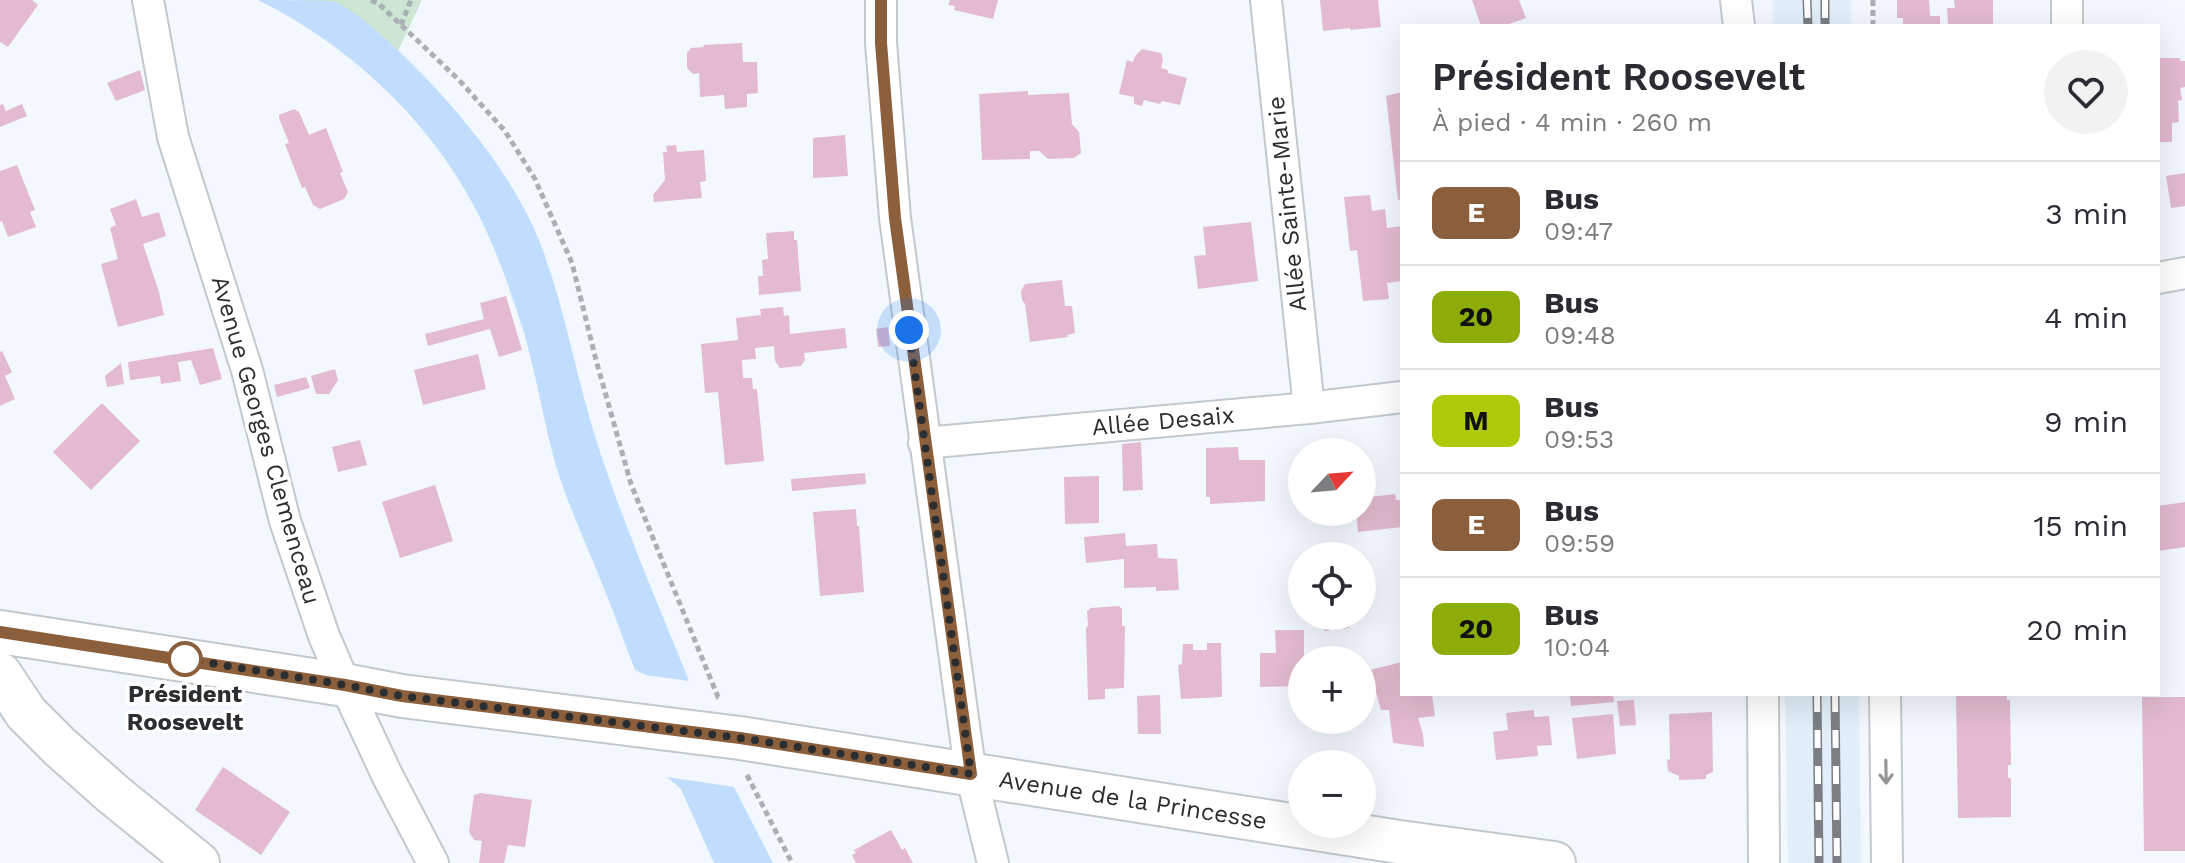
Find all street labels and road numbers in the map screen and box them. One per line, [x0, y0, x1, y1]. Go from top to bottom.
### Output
street label: Allée Sainte-Marie [1262, 95, 1312, 313]
street label: Avenue Georges Clemenceau [206, 273, 326, 607]
street label: Allée Desaix [1091, 401, 1235, 441]
street label: Avenue de la Princesse [997, 765, 1269, 835]

